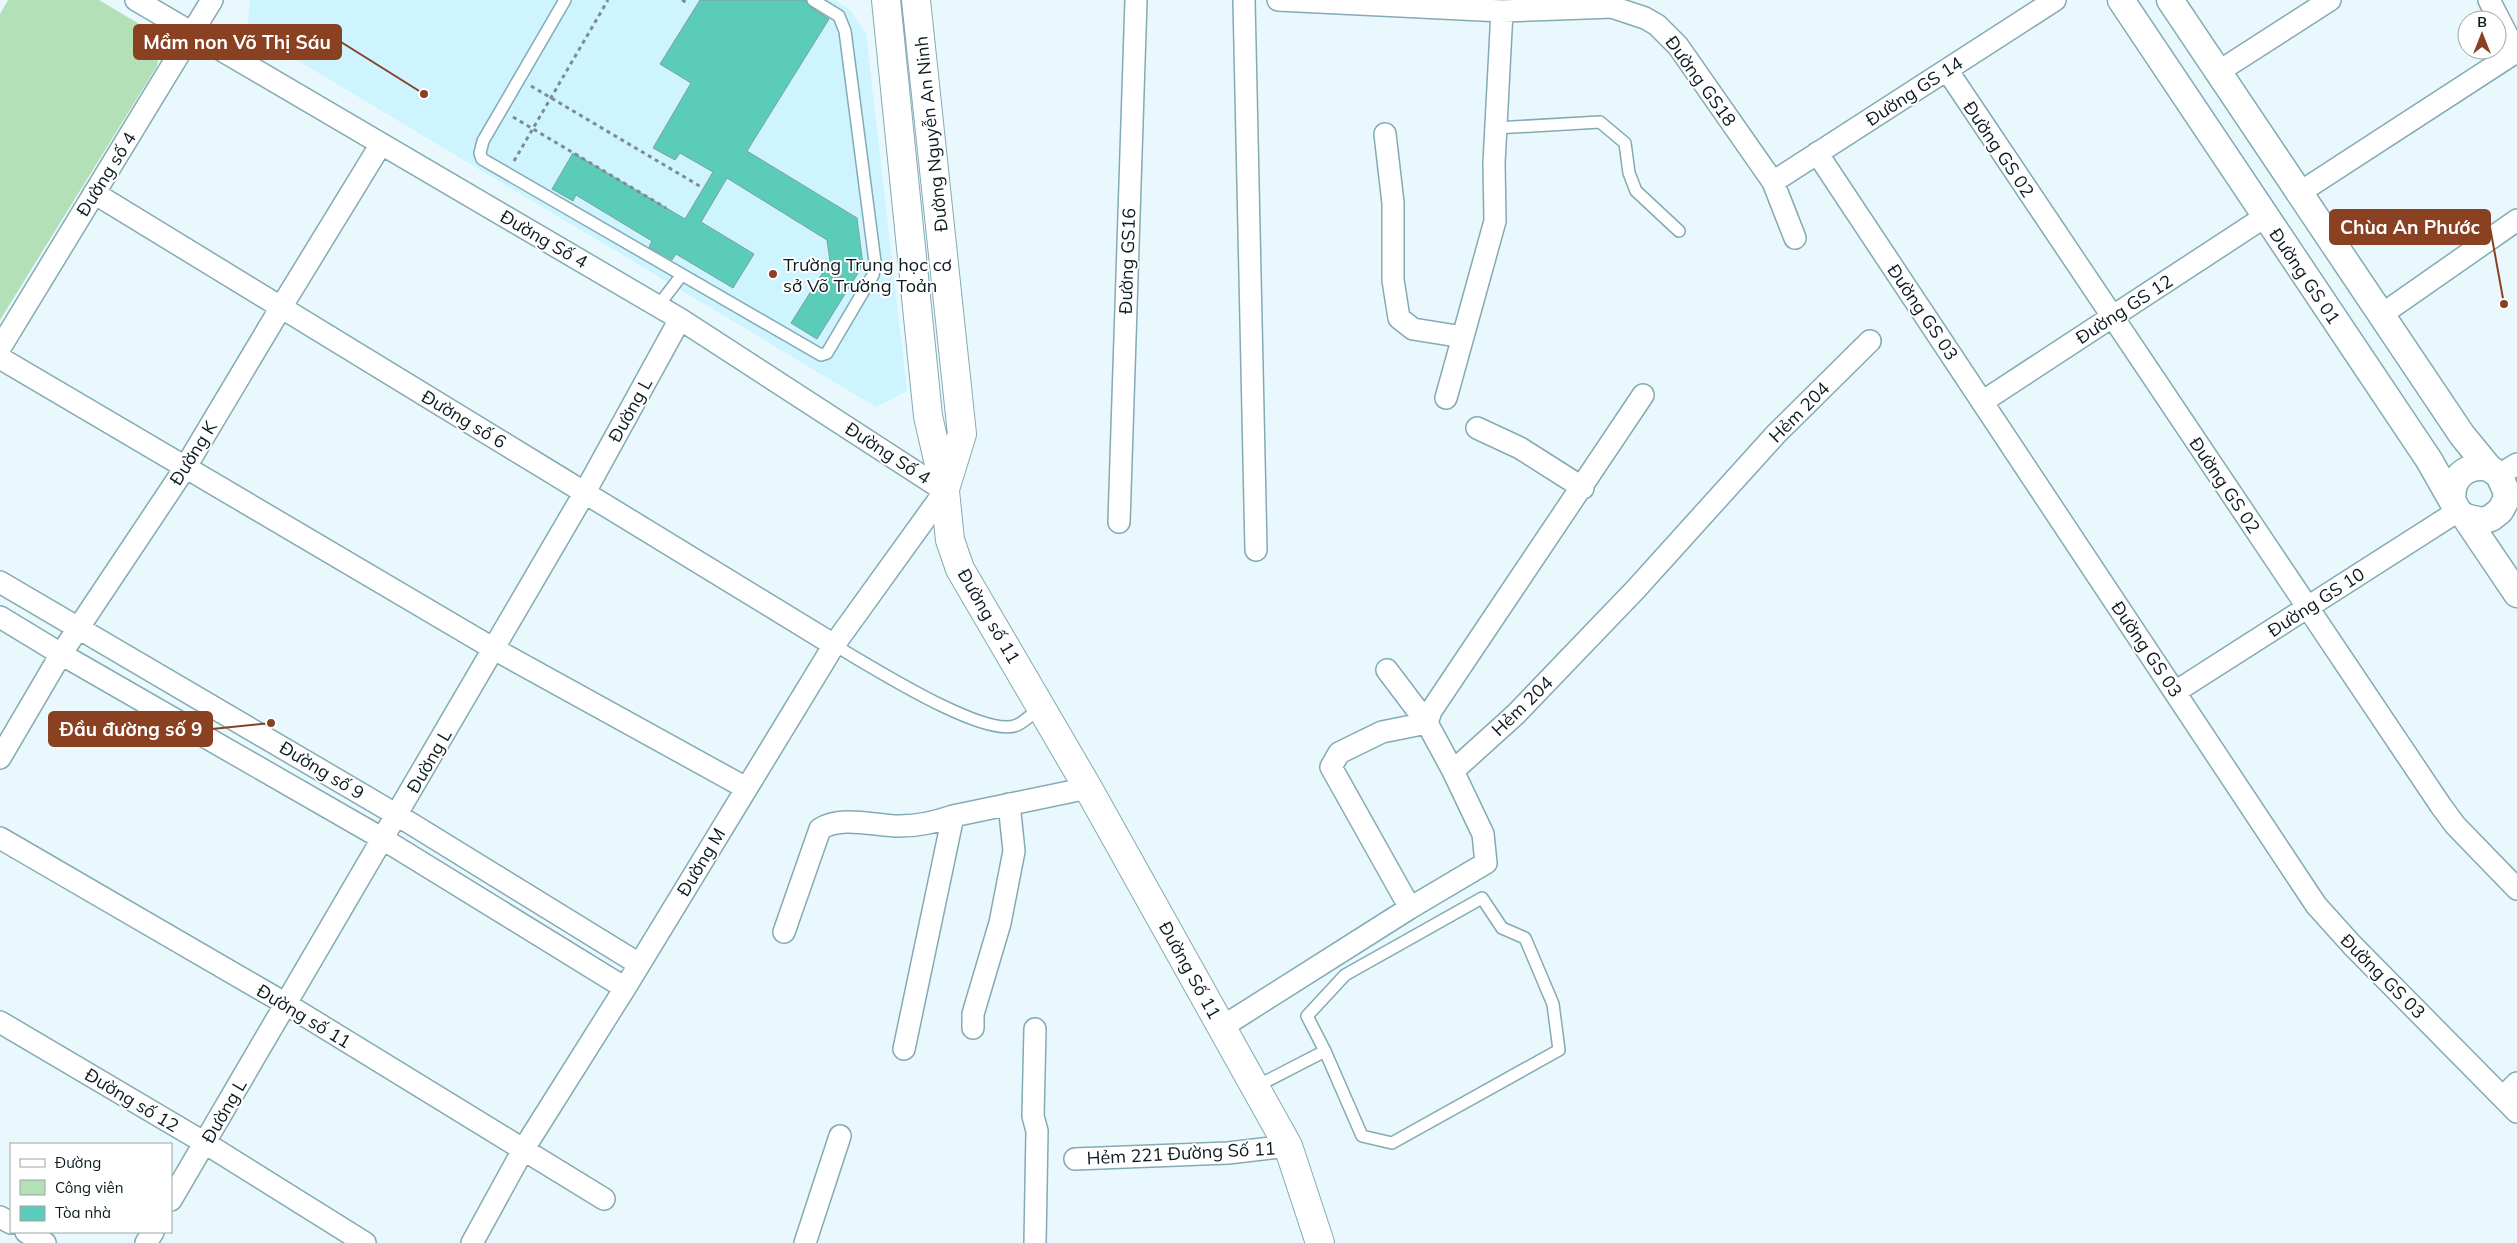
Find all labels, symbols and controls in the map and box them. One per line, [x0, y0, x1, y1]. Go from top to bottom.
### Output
north arrow [2457, 10, 2507, 60]
text: B [2477, 13, 2487, 31]
callout: Mầm non Võ Thị Sáu [134, 25, 341, 59]
text: Mầm non Võ Thị Sáu [143, 30, 331, 54]
street label: Đường GS18 [1660, 31, 1742, 131]
street label: Đường Nguyễn An Ninh [909, 35, 953, 233]
street label: Đường GS 14 [1861, 51, 1967, 131]
street label: Đường GS 02 [1958, 97, 2040, 201]
street label: Đường số 4 [71, 127, 141, 220]
street label: Đường Số 4 [496, 205, 592, 273]
street label: Đường GS16 [1114, 208, 1140, 314]
callout: Chùa An Phước [2330, 210, 2490, 244]
text: Chùa An Phước [2340, 215, 2480, 239]
street label: Đường GS 01 [2264, 224, 2346, 328]
place label: Trường Trung học cơ sở Võ Trường Toản [783, 253, 952, 297]
street label: Đường GS 03 [1882, 260, 1964, 364]
marker: Trường Trung học cơ sở Võ Trường Toản [767, 268, 779, 280]
street label: Đường GS 12 [2071, 269, 2177, 349]
street label: Đường L [603, 374, 657, 446]
street label: Hẻm 204 [1764, 377, 1834, 447]
street label: Đường số 6 [417, 385, 511, 453]
street label: Đường K [164, 416, 222, 489]
street label: Đường Số 4 [841, 417, 935, 489]
street label: Đường GS 02 [2184, 433, 2266, 537]
street label: Đường GS 10 [2263, 562, 2369, 642]
street label: Đường số 11 [953, 564, 1025, 668]
street label: Đường GS 03 [2106, 597, 2188, 701]
street label: Hẻm 204 [1487, 671, 1558, 741]
callout: Đầu đường số 9 [49, 712, 212, 746]
text: Đầu đường số 9 [59, 717, 203, 741]
street label: Đường L [402, 725, 457, 797]
street label: Đường số 9 [275, 736, 369, 804]
street label: Đường M [672, 824, 730, 900]
street label: Đường Số 11 [1154, 917, 1226, 1023]
street label: Đường GS 03 [2336, 929, 2430, 1023]
street label: Đường số 11 [253, 979, 355, 1053]
street label: Đường số 12 [81, 1063, 183, 1137]
street label: Đường L [197, 1075, 252, 1147]
street label: Hẻm 221 Đường Số 11 [1086, 1137, 1276, 1169]
legend [10, 1143, 172, 1233]
text: Đường [55, 1153, 101, 1172]
text: Công viên [55, 1178, 124, 1197]
text: Tòa nhà [55, 1203, 111, 1222]

